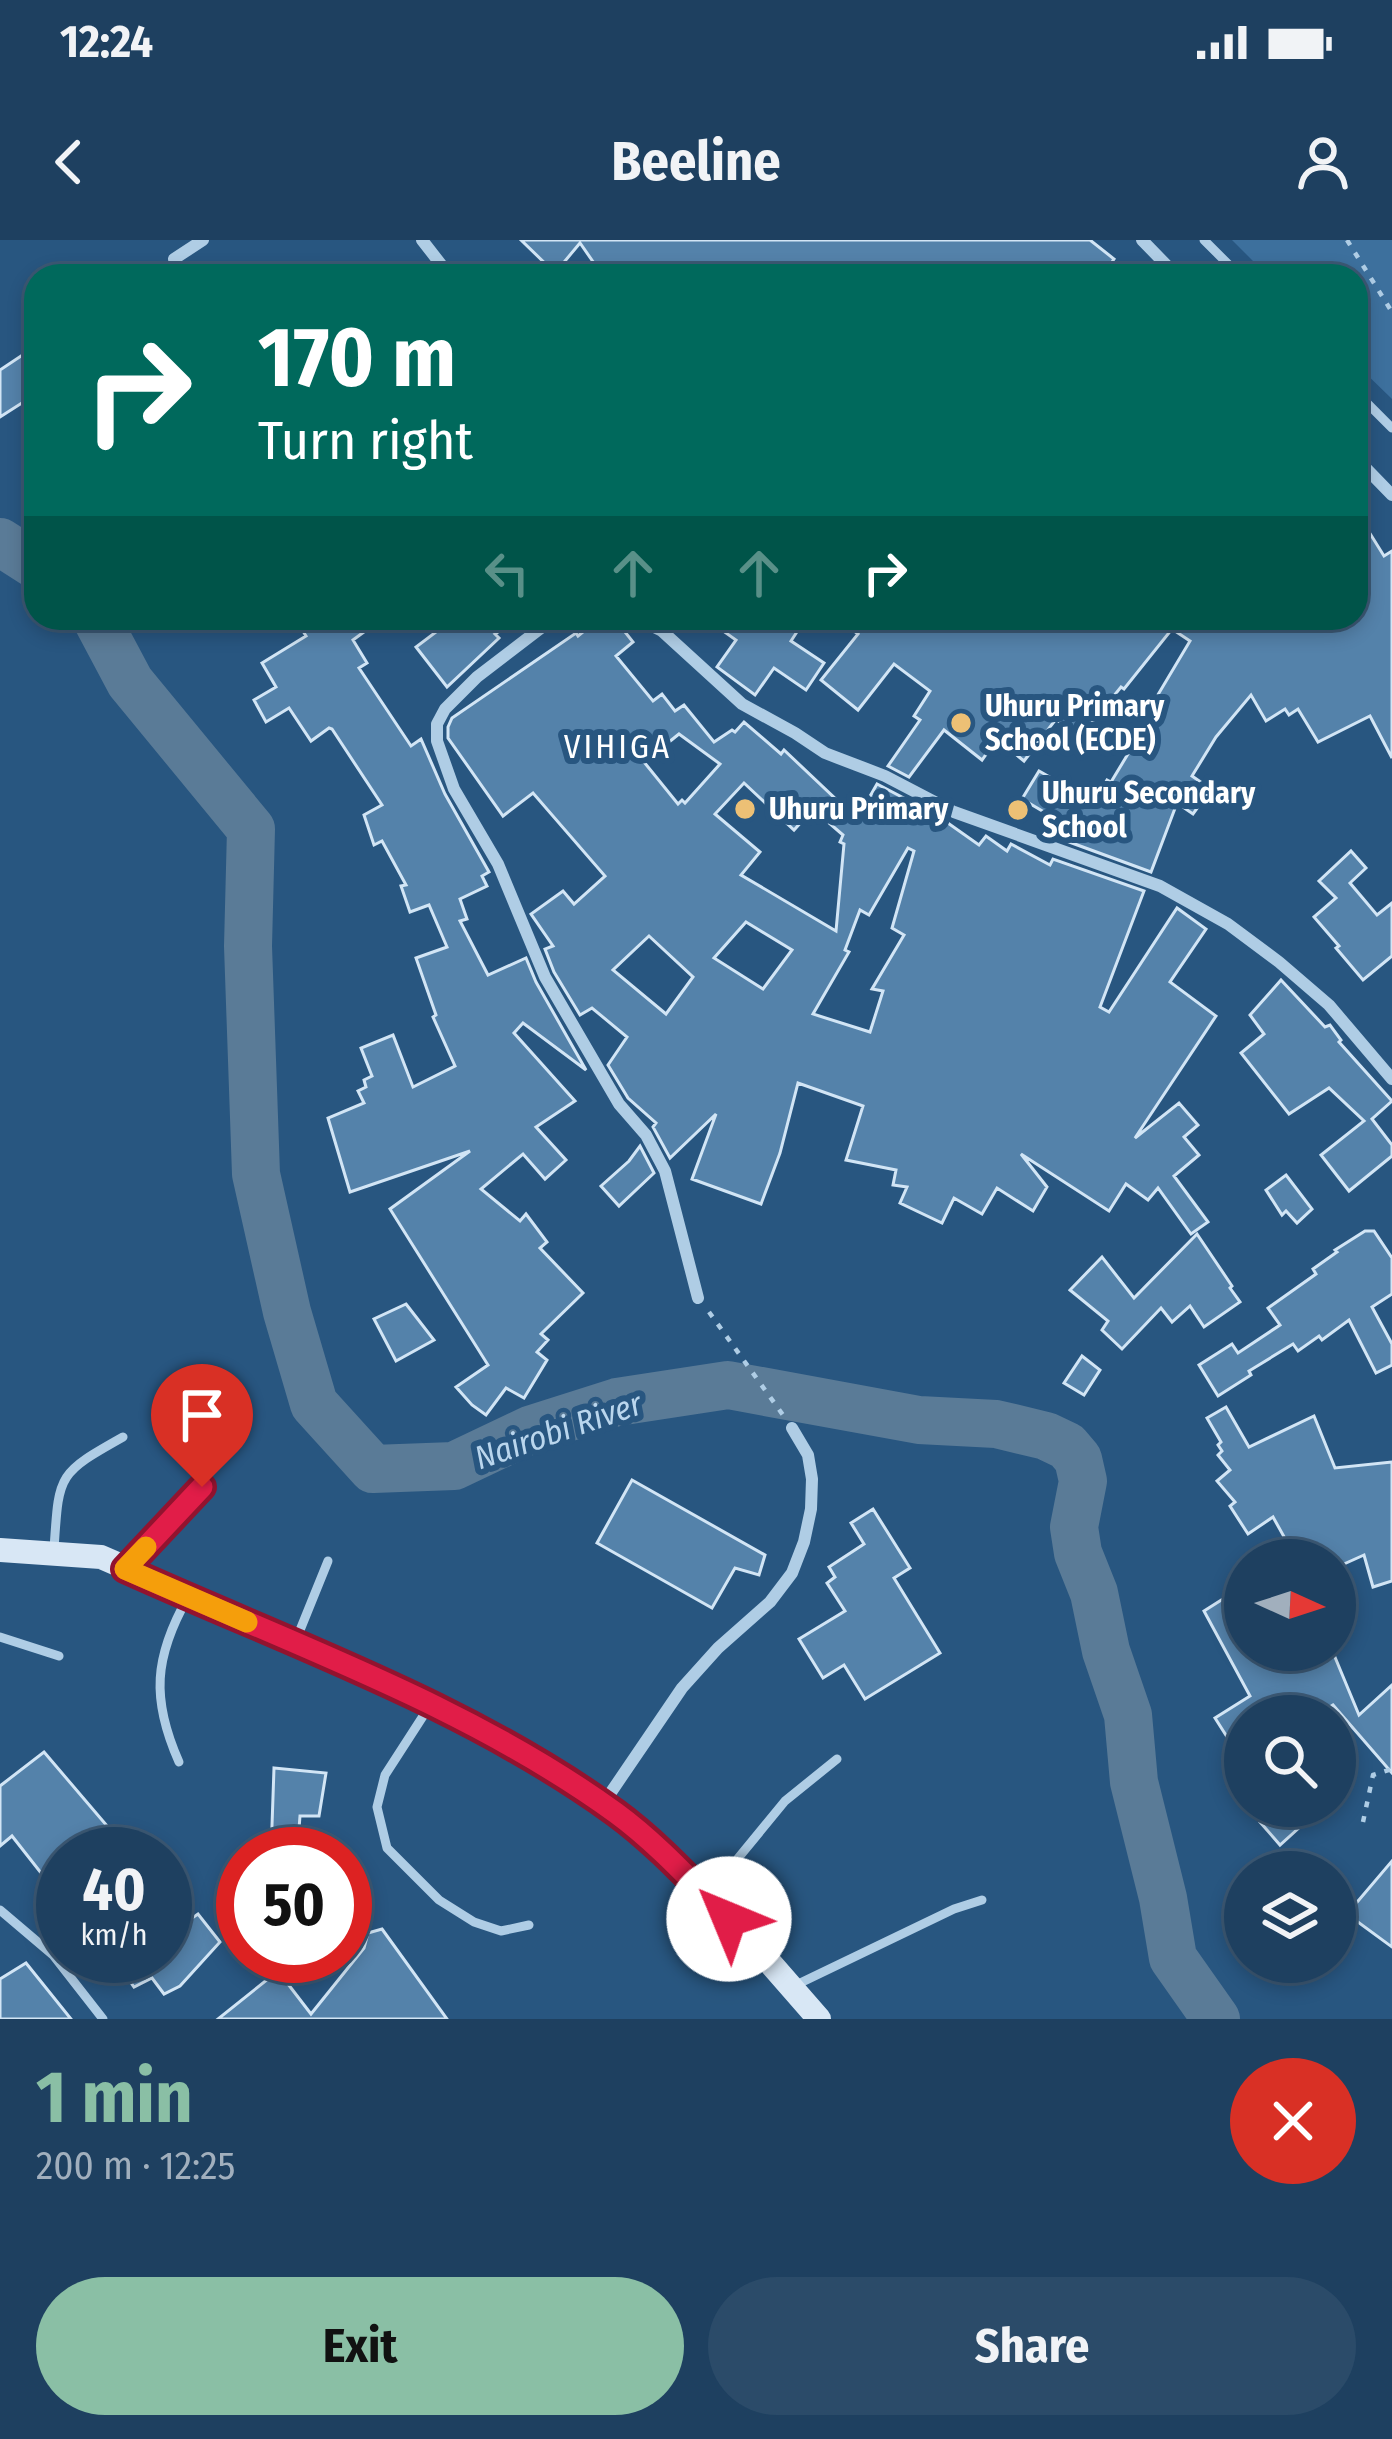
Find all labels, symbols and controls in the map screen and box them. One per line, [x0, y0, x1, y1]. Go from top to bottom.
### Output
text: 12:24 [60, 15, 153, 69]
icon: back [36, 129, 102, 195]
icon: person [1290, 129, 1356, 195]
text: Beeline [611, 130, 781, 194]
text: 170 m [258, 307, 456, 408]
icon: right [60, 312, 216, 468]
text: Turn right [258, 409, 473, 473]
icon: left [474, 540, 540, 606]
icon: ahead [600, 540, 666, 606]
icon: ahead [726, 540, 792, 606]
icon: right [852, 540, 918, 606]
place label: Uhuru Primary School (ECDE) [985, 688, 1165, 758]
marker: Uhuru Primary School (ECDE) [948, 710, 974, 736]
district label: VIHIGA [564, 727, 672, 767]
place label: Uhuru Secondary School [1042, 775, 1256, 845]
place label: Uhuru Primary [769, 791, 949, 827]
marker: Uhuru Primary [732, 796, 758, 822]
marker: Uhuru Secondary School [1005, 797, 1031, 823]
pin [151, 1364, 253, 1487]
icon: arrive [169, 1382, 235, 1448]
water label: Nairobi River [469, 1383, 649, 1478]
north arrow [1224, 1539, 1356, 1671]
map controls [1224, 1539, 1356, 1983]
button: search [1224, 1695, 1356, 1827]
speed limit sign: 50 [216, 1827, 372, 1983]
button: layers [1224, 1851, 1356, 1983]
text: 40 [82, 1854, 146, 1926]
position arrow [666, 1856, 792, 1982]
text: km/h [81, 1917, 147, 1953]
text: 1 min [36, 2055, 193, 2141]
button: close [1230, 2058, 1356, 2184]
text: 200 m · 12:25 [36, 2143, 235, 2189]
button: Exit [36, 2277, 684, 2415]
button: Share [708, 2277, 1356, 2415]

